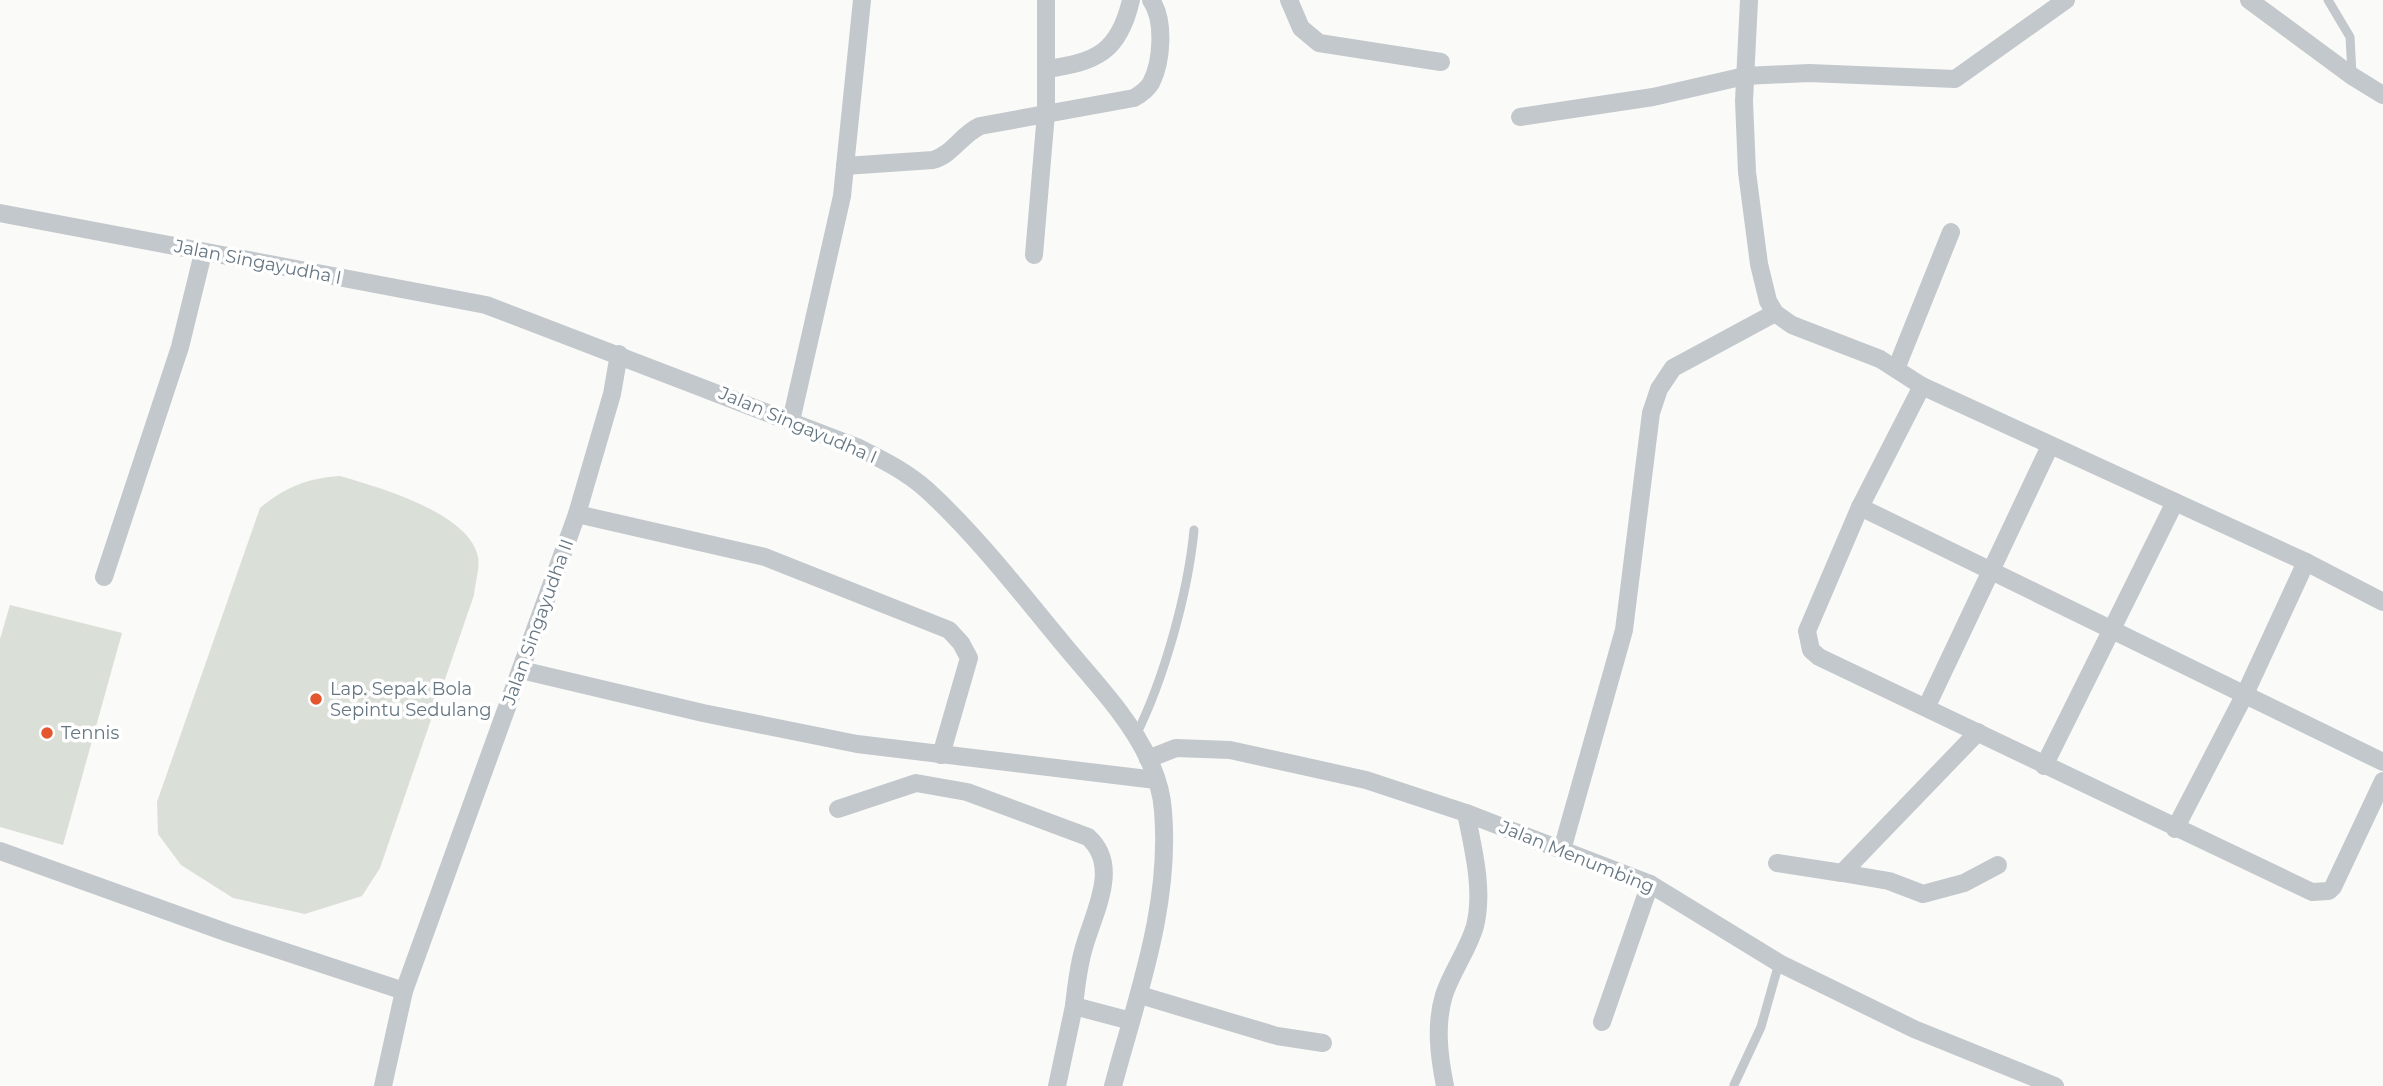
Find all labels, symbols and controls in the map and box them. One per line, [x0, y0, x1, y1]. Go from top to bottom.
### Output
street label: Jalan Singayudha I [172, 235, 343, 289]
street label: Jalan Singayudha I [715, 381, 880, 468]
street label: Jalan Singayudha II [497, 536, 578, 709]
place label: Lap. Sepak Bola Sepintu Sedulang [330, 678, 491, 721]
marker: Lap. Sepak Bola Sepintu Sedulang [308, 691, 324, 707]
place label: Tennis [61, 722, 119, 744]
marker: Tennis [39, 725, 55, 741]
street label: Jalan Menumbing [1495, 816, 1658, 898]

